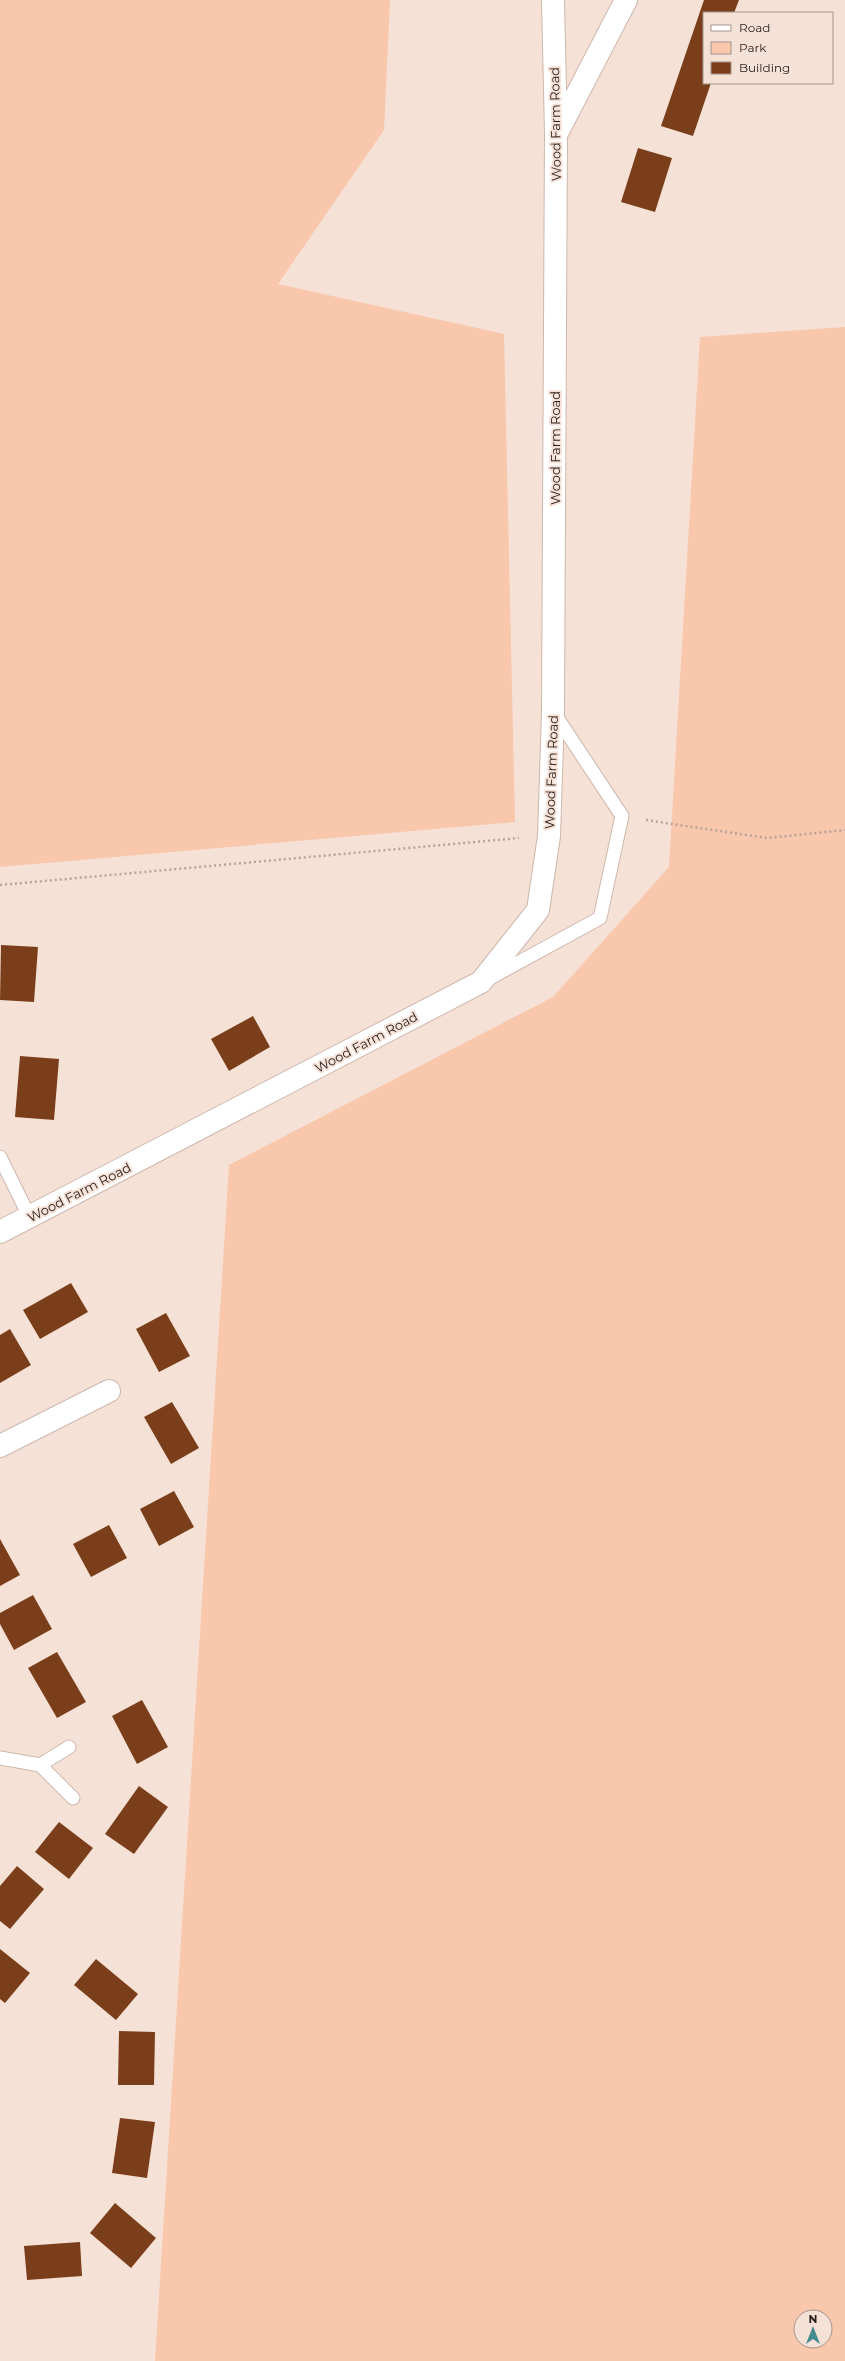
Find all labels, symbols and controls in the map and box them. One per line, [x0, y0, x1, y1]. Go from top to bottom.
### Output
legend [703, 12, 833, 84]
text: Road [739, 20, 770, 35]
text: Park [739, 40, 767, 55]
text: Building [739, 60, 790, 75]
street label: Wood Farm Road [546, 67, 564, 181]
street label: Wood Farm Road [547, 391, 563, 505]
street label: Wood Farm Road [541, 715, 561, 829]
street label: Wood Farm Road [312, 1008, 420, 1076]
street label: Wood Farm Road [24, 1159, 134, 1225]
north arrow [793, 2309, 833, 2349]
text: N [809, 2312, 817, 2326]

